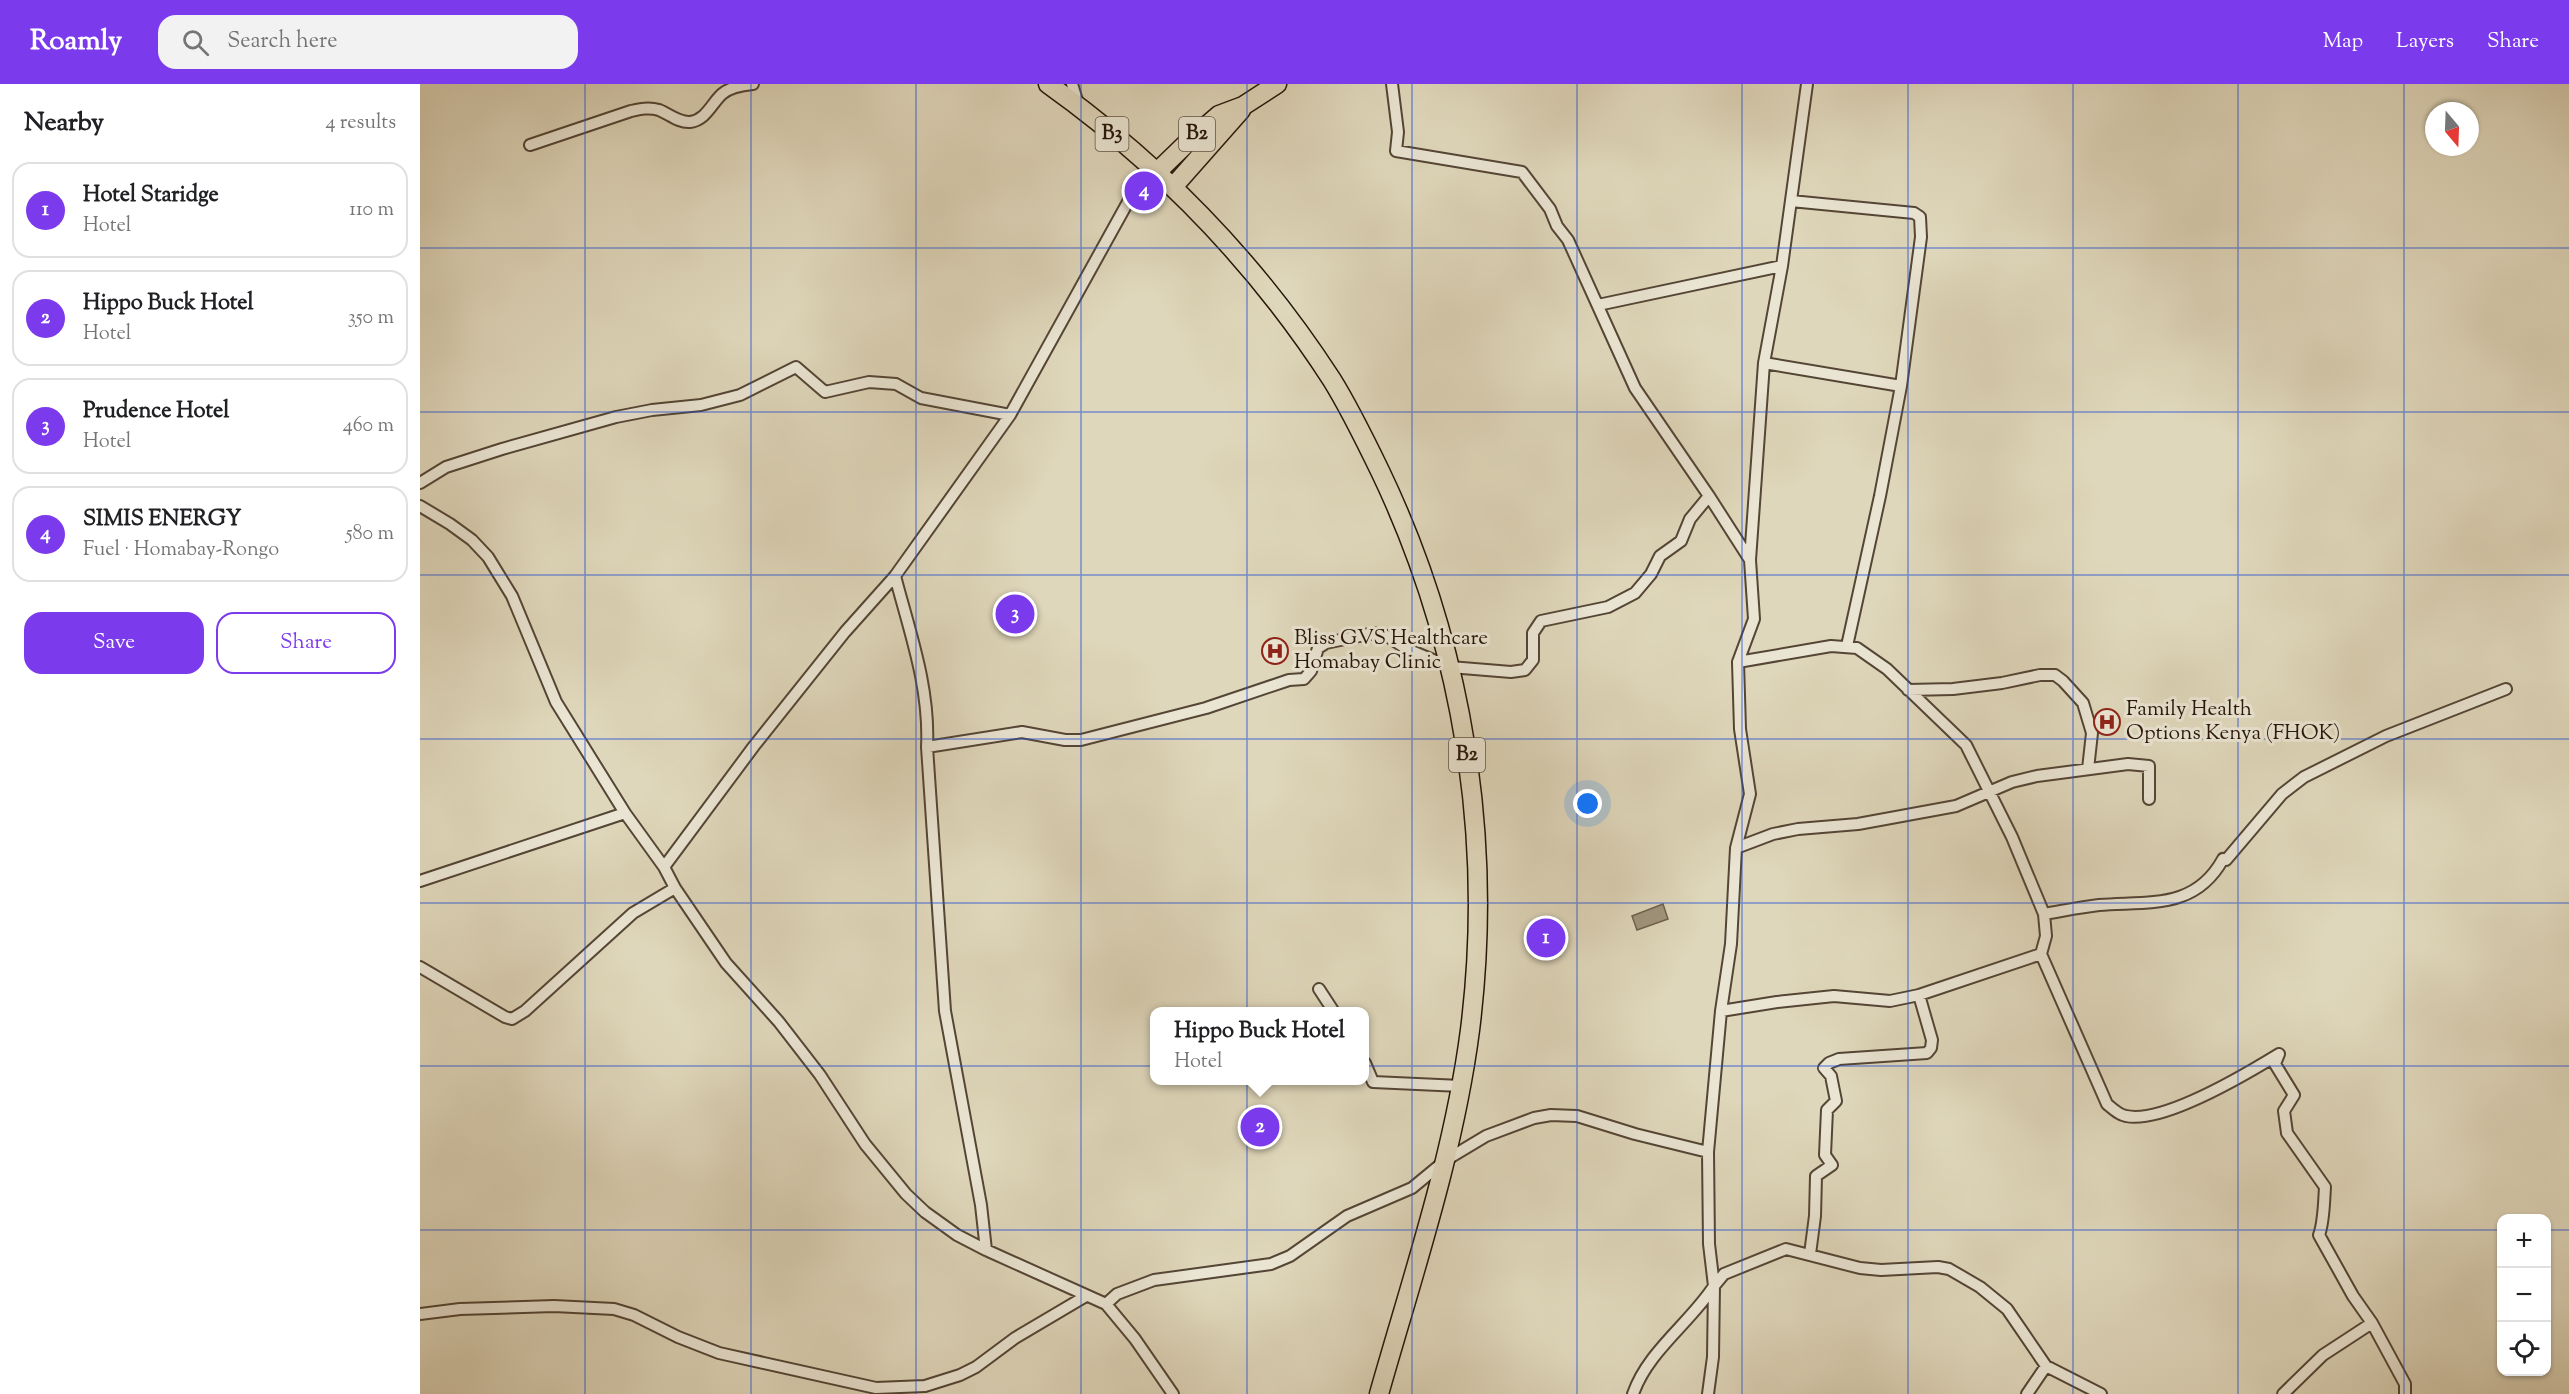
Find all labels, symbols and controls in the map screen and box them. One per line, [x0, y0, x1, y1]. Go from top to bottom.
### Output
search box [158, 15, 578, 69]
text: Roamly [30, 22, 122, 62]
icon: search [179, 26, 212, 59]
text: Search here [227, 26, 338, 58]
text: Map [2323, 27, 2363, 57]
text: Layers [2396, 27, 2454, 57]
text: Share [2487, 27, 2539, 57]
north arrow [2425, 102, 2479, 156]
text: Nearby [24, 105, 104, 142]
text: 4 results [325, 109, 396, 138]
road number: B3 [1096, 117, 1128, 151]
road number: B2 [1179, 117, 1215, 151]
pin: 4 [1124, 168, 1164, 214]
text: Hotel Staridge [83, 180, 219, 212]
text: 1 [42, 196, 49, 225]
text: 110 m [349, 196, 394, 225]
text: Hotel [83, 212, 131, 241]
text: Hippo Buck Hotel [83, 288, 254, 320]
text: 2 [41, 304, 50, 333]
text: 350 m [348, 304, 394, 333]
text: Hotel [83, 320, 131, 349]
text: Prudence Hotel [83, 396, 229, 428]
text: 3 [41, 412, 50, 441]
text: 460 m [343, 412, 394, 441]
text: Hotel [83, 428, 131, 457]
text: SIMIS ENERGY [83, 504, 242, 536]
text: 4 [40, 520, 51, 549]
text: 580 m [346, 520, 394, 549]
text: Fuel · Homabay-Rongo [83, 536, 279, 565]
pin: 3 [996, 592, 1034, 636]
button: Save [24, 612, 204, 674]
button: Share [216, 612, 396, 674]
place label: Bliss GVS Healthcare Homabay Clinic [1294, 624, 1488, 678]
hospital icon: Bliss GVS Healthcare Homabay Clinic [1260, 636, 1290, 666]
place label: Family Health Options Kenya (FHOK) [2126, 695, 2340, 749]
hospital icon: Family Health Options Kenya (FHOK) [2092, 707, 2122, 737]
road number: B2 [1449, 738, 1485, 772]
your location [1573, 789, 1602, 818]
pin: 1 [1526, 916, 1566, 960]
popup [1150, 1007, 1369, 1085]
text: Hippo Buck Hotel [1174, 1016, 1345, 1048]
text: Hotel [1174, 1048, 1222, 1077]
pin: 2 [1240, 1104, 1280, 1150]
map controls [2497, 1214, 2551, 1376]
button: + [2497, 1214, 2551, 1268]
button: − [2497, 1268, 2551, 1322]
button: locate [2497, 1322, 2551, 1376]

